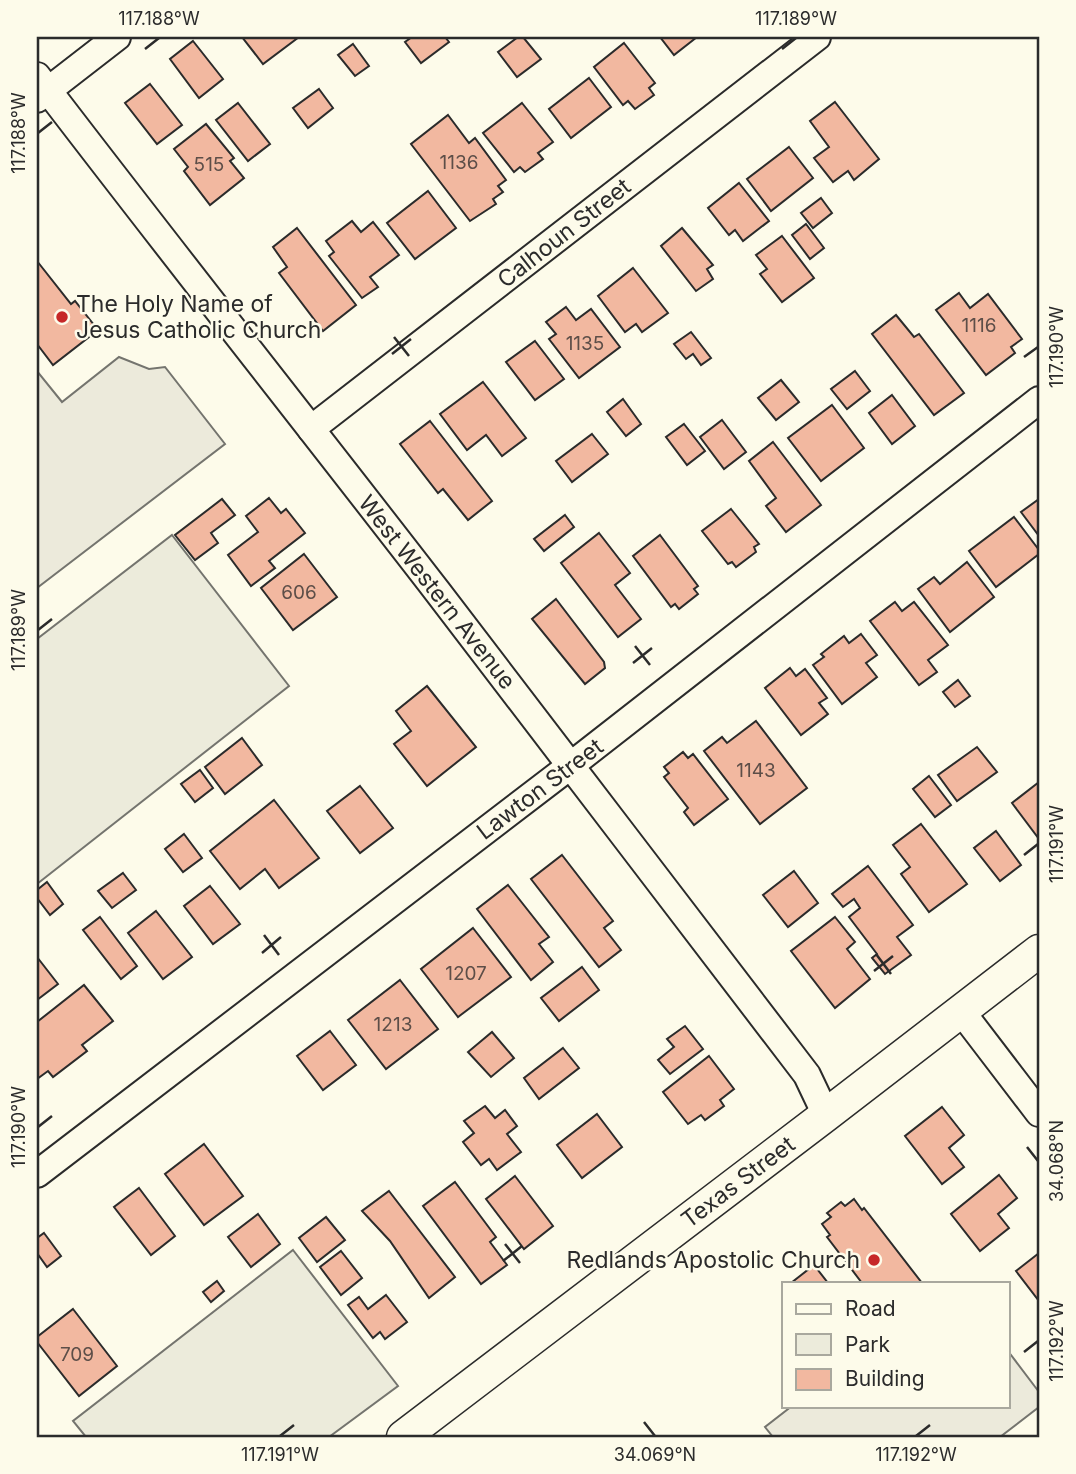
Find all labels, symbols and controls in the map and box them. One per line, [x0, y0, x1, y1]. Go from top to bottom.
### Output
text: 117.188°W [118, 8, 200, 29]
text: 117.189°W [755, 8, 837, 29]
text: 117.188°W [8, 92, 29, 174]
house number: 1136 [440, 151, 478, 174]
house number: 515 [194, 153, 224, 176]
street label: Calhoun Street [492, 172, 637, 294]
place label: The Holy Name of Jesus Catholic Church [76, 290, 321, 344]
text: 117.190°W [1046, 306, 1067, 388]
marker: The Holy Name of Jesus Catholic Church [54, 309, 70, 325]
house number: 1116 [962, 314, 996, 337]
house number: 1135 [566, 332, 604, 355]
street label: West Western Avenue [352, 489, 522, 695]
house number: 606 [281, 581, 317, 604]
text: 117.189°W [8, 589, 29, 671]
street label: Lawton Street [471, 732, 609, 846]
house number: 1143 [736, 759, 776, 782]
text: 117.191°W [1046, 805, 1067, 883]
house number: 1207 [445, 962, 487, 985]
house number: 1213 [374, 1013, 412, 1036]
text: 117.190°W [8, 1086, 29, 1168]
text: 34.068°N [1046, 1120, 1067, 1202]
street label: Texas Street [676, 1130, 801, 1234]
place label: Redlands Apostolic Church [567, 1246, 860, 1274]
marker: Redlands Apostolic Church [866, 1252, 882, 1268]
legend [782, 1282, 1010, 1408]
text: Road [845, 1296, 896, 1321]
text: 117.192°W [1046, 1300, 1067, 1382]
text: Park [845, 1332, 890, 1357]
house number: 709 [60, 1343, 94, 1366]
text: Building [845, 1366, 925, 1391]
text: 117.191°W [241, 1444, 319, 1465]
text: 34.069°N [614, 1444, 696, 1465]
text: 117.192°W [875, 1444, 957, 1465]

